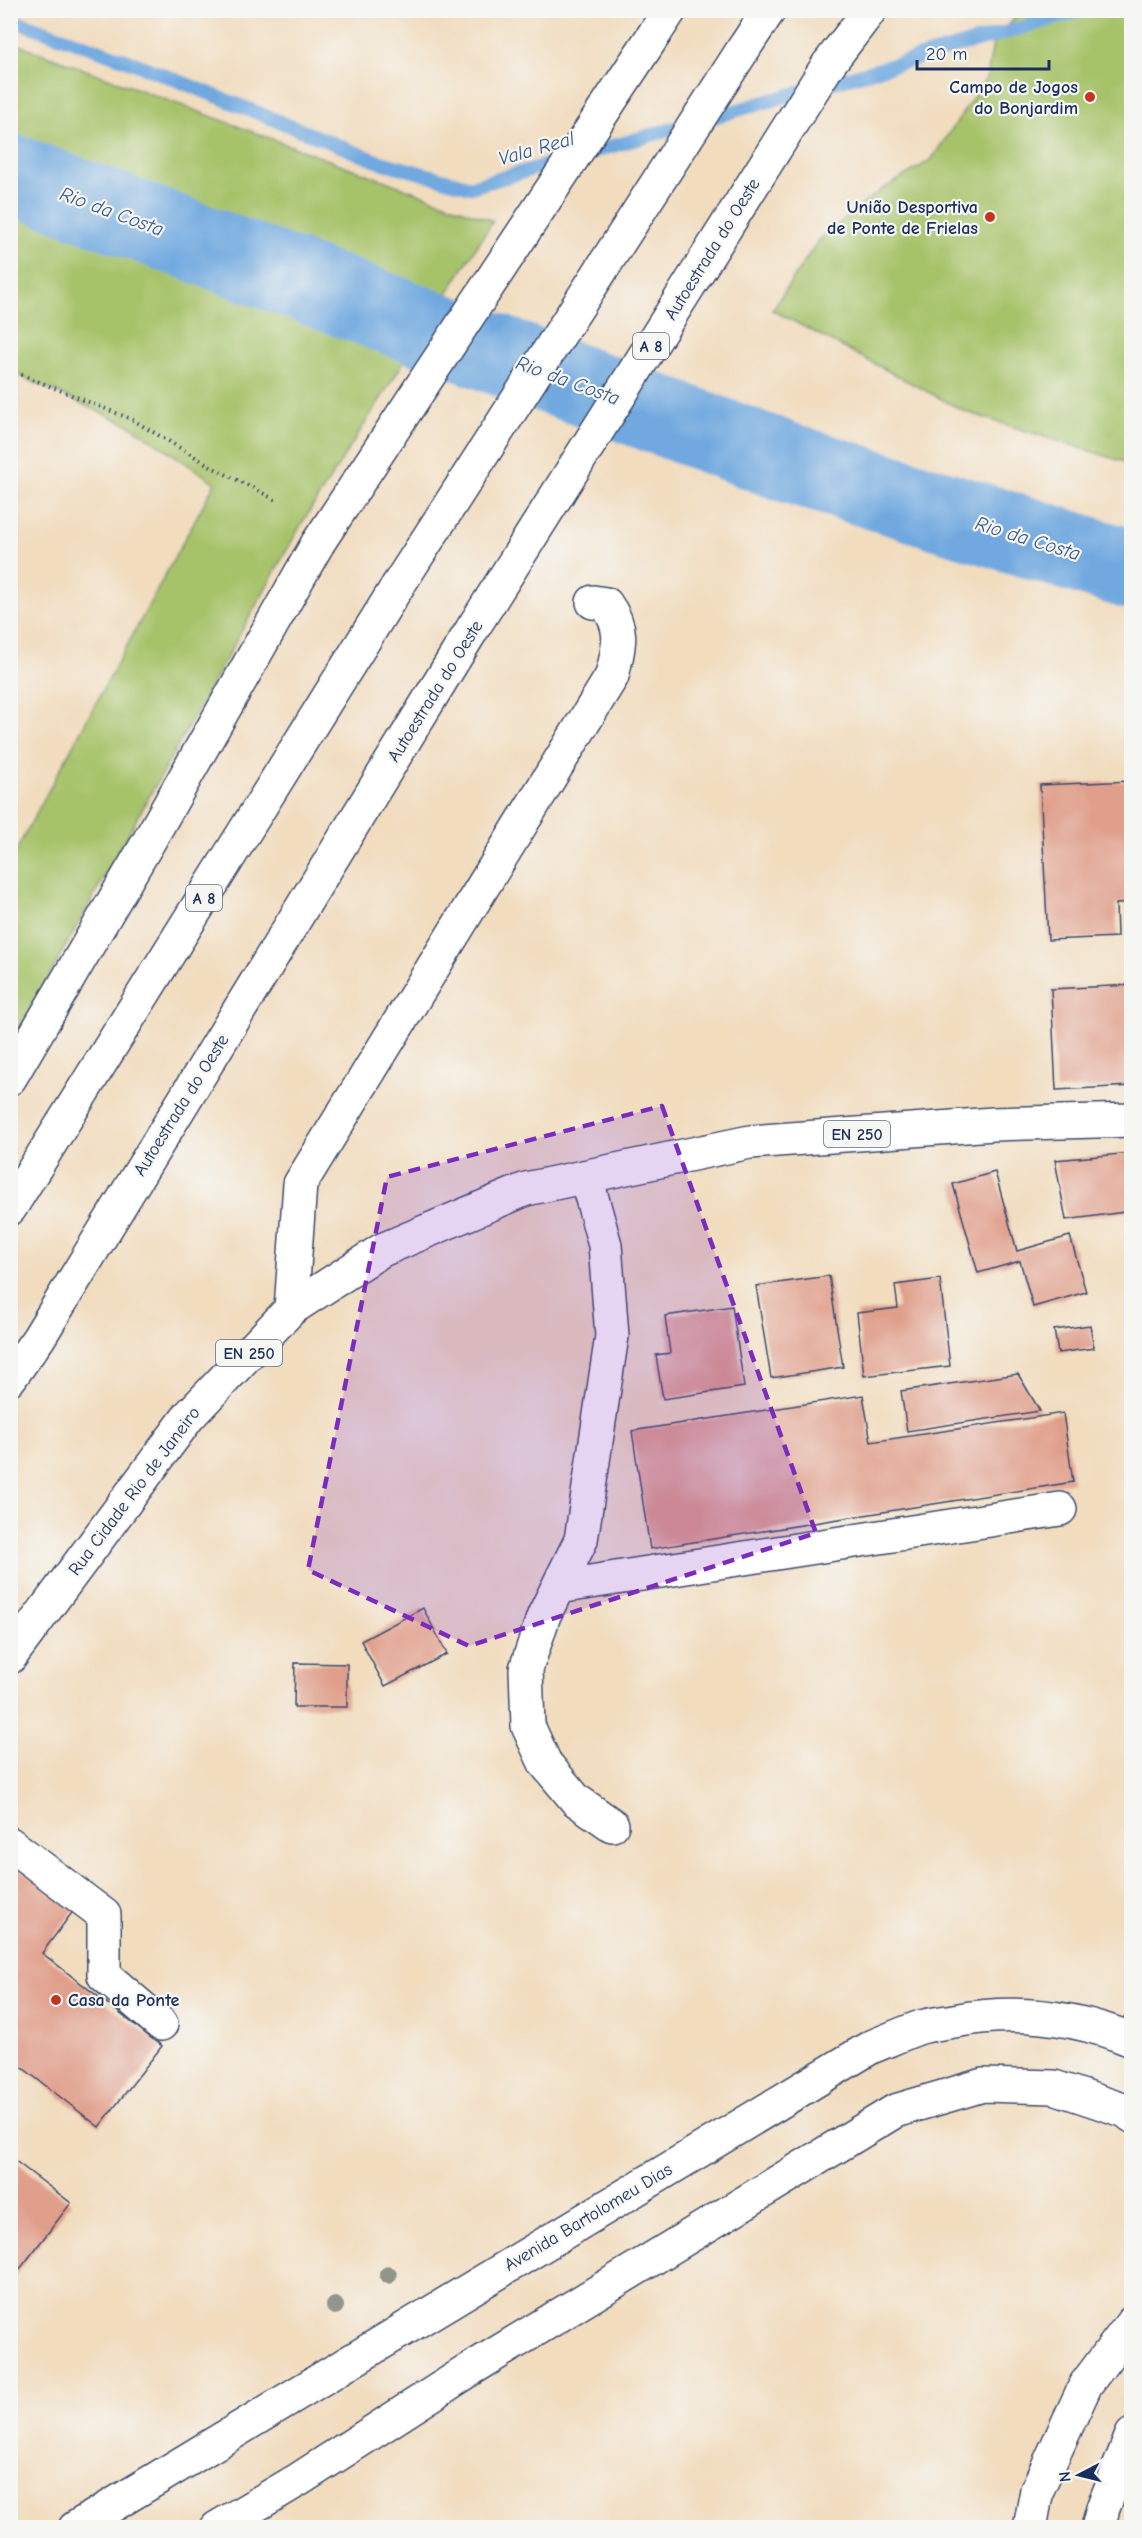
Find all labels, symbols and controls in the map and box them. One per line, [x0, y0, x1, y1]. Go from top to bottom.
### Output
scale bar [917, 33, 1049, 71]
text: 20 m [926, 44, 967, 65]
place label: Campo de Jogos do Bonjardim [949, 77, 1078, 119]
marker: Campo de Jogos do Bonjardim [1083, 90, 1097, 104]
water label: Vala Real [495, 126, 577, 170]
street label: Autoestrada do Oeste [660, 175, 765, 324]
water label: Rio da Costa [57, 182, 167, 241]
place label: União Desportiva de Ponte de Frielas [827, 197, 978, 239]
marker: União Desportiva de Ponte de Frielas [983, 210, 997, 224]
road number: A 8 [633, 333, 669, 359]
water label: Rio da Costa [513, 351, 623, 410]
water label: Rio da Costa [973, 512, 1083, 565]
street label: Autoestrada do Oeste [383, 617, 488, 766]
road number: A 8 [186, 885, 222, 911]
street label: Autoestrada do Oeste [129, 1031, 234, 1180]
road number: EN 250 [824, 1121, 890, 1147]
road number: EN 250 [216, 1340, 282, 1366]
street label: Rua Cidade Rio de Janeiro [64, 1403, 205, 1580]
place label: Casa da Ponte [68, 1990, 180, 2011]
marker: Casa da Ponte [49, 1993, 63, 2007]
street label: Avenida Bartolomeu Dias [501, 2159, 676, 2276]
north arrow [1049, 2445, 1109, 2505]
text: N [1056, 2470, 1075, 2483]

